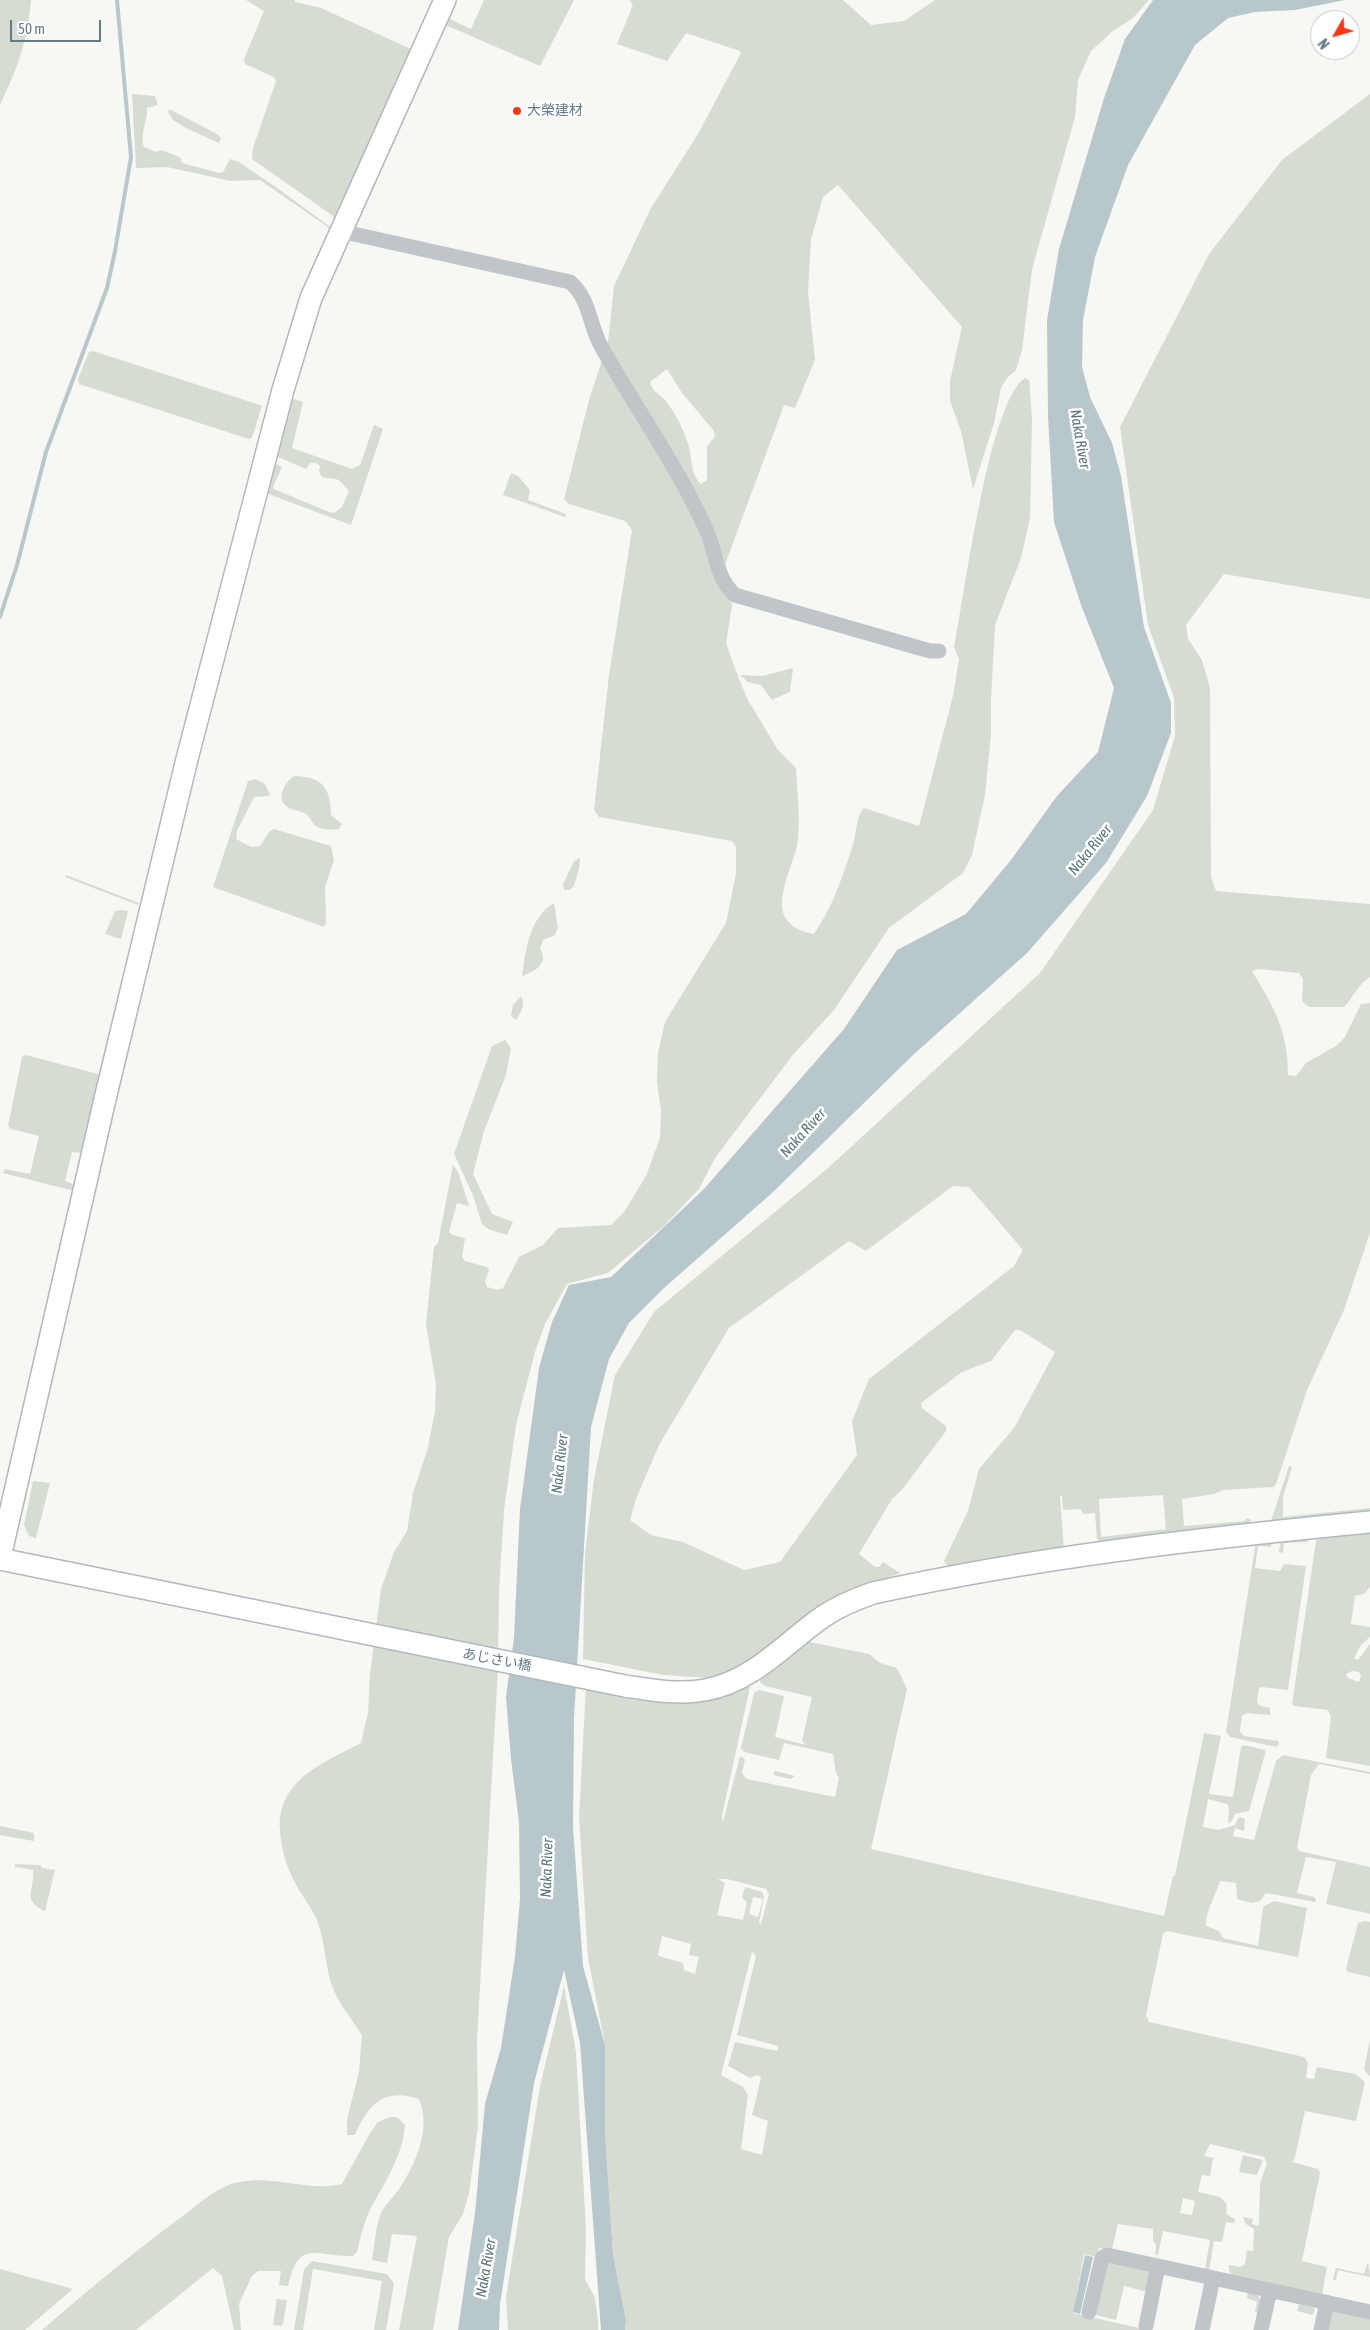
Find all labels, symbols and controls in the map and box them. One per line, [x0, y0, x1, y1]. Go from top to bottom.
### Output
scale bar [12, 10, 104, 42]
north arrow [1310, 10, 1360, 60]
text: 50 m [18, 20, 45, 37]
text: N [1315, 35, 1333, 52]
place label: 大榮建材 [527, 103, 583, 119]
marker: 大榮建材 [511, 105, 523, 117]
water label: Naka River [1066, 408, 1094, 470]
water label: Naka River [1064, 821, 1116, 879]
water label: Naka River [776, 1105, 830, 1161]
water label: Naka River [548, 1434, 572, 1494]
street label: あじさい橋 [461, 1645, 533, 1675]
water label: Naka River [537, 1838, 557, 1898]
water label: Naka River [472, 2237, 500, 2299]

